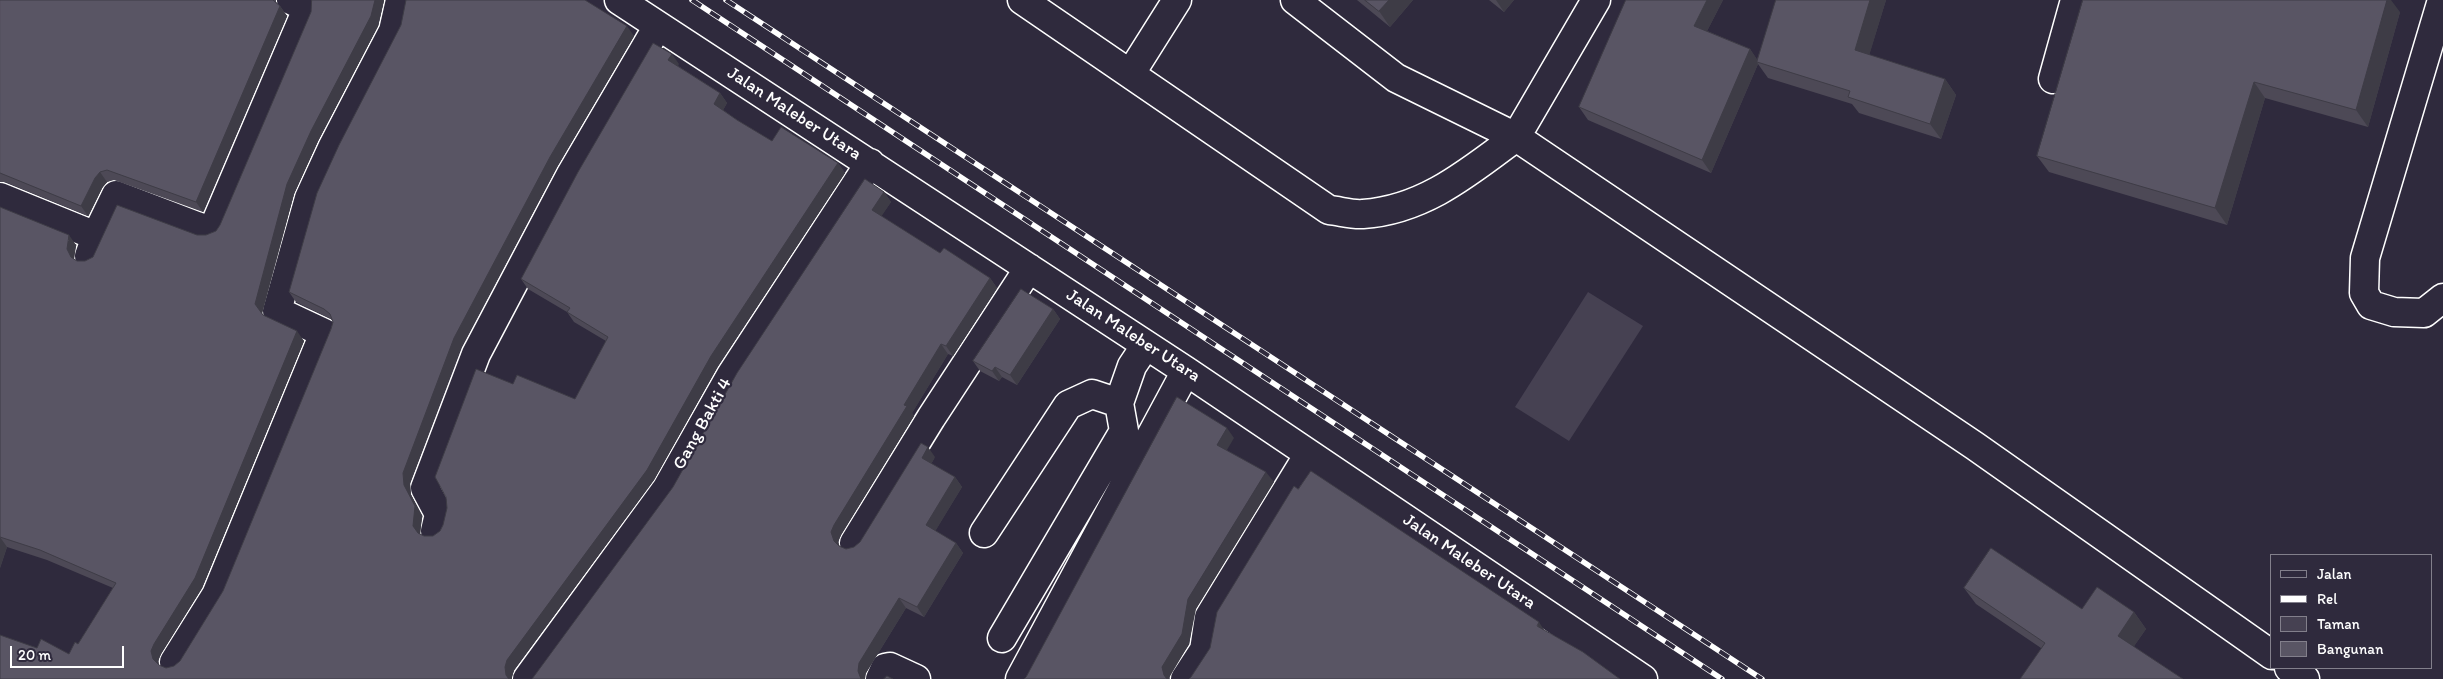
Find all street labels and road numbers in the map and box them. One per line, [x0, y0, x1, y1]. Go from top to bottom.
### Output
street label: Jalan Maleber Utara [723, 63, 865, 165]
street label: Jalan Maleber Utara [1062, 285, 1204, 387]
street label: Gang Bakti 4 [669, 374, 737, 474]
street label: Jalan Maleber Utara [1399, 510, 1539, 614]

